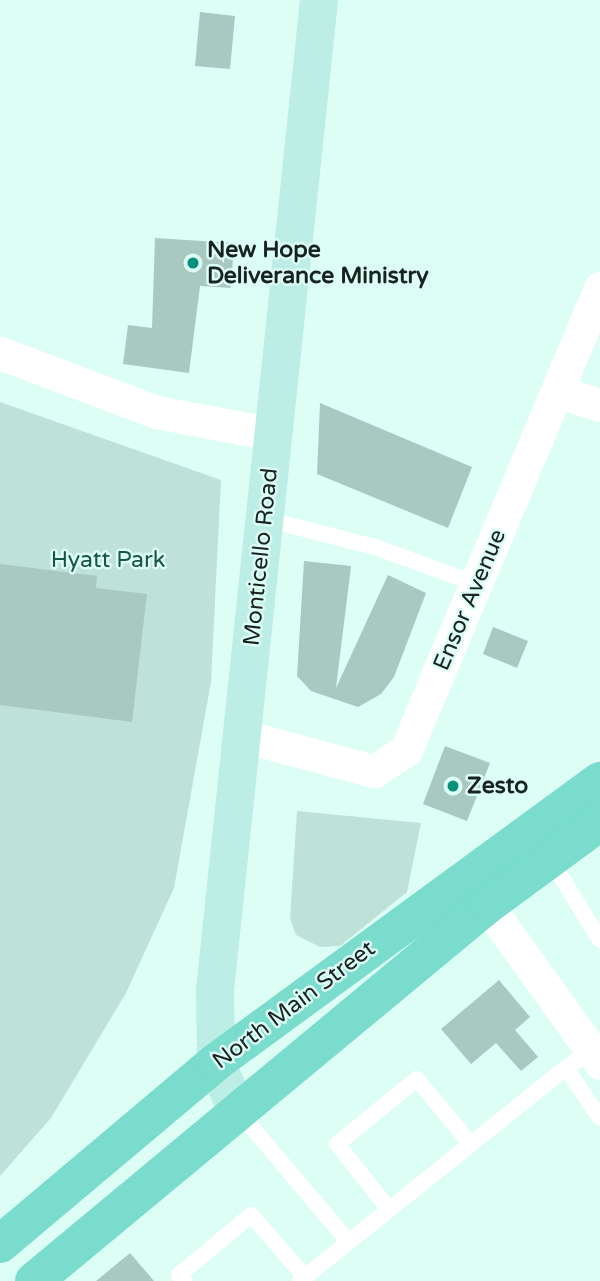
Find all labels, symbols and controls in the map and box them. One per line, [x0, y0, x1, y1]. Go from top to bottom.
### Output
place label: New Hope Deliverance Ministry [207, 236, 429, 290]
marker: New Hope Deliverance Ministry [185, 255, 201, 271]
street label: Monticello Road [238, 467, 284, 647]
street label: Ensor Avenue [428, 525, 512, 675]
park label: Hyatt Park [51, 546, 165, 574]
place label: Zesto [467, 772, 528, 800]
marker: Zesto [445, 778, 461, 794]
street label: North Main Street [207, 935, 381, 1075]

